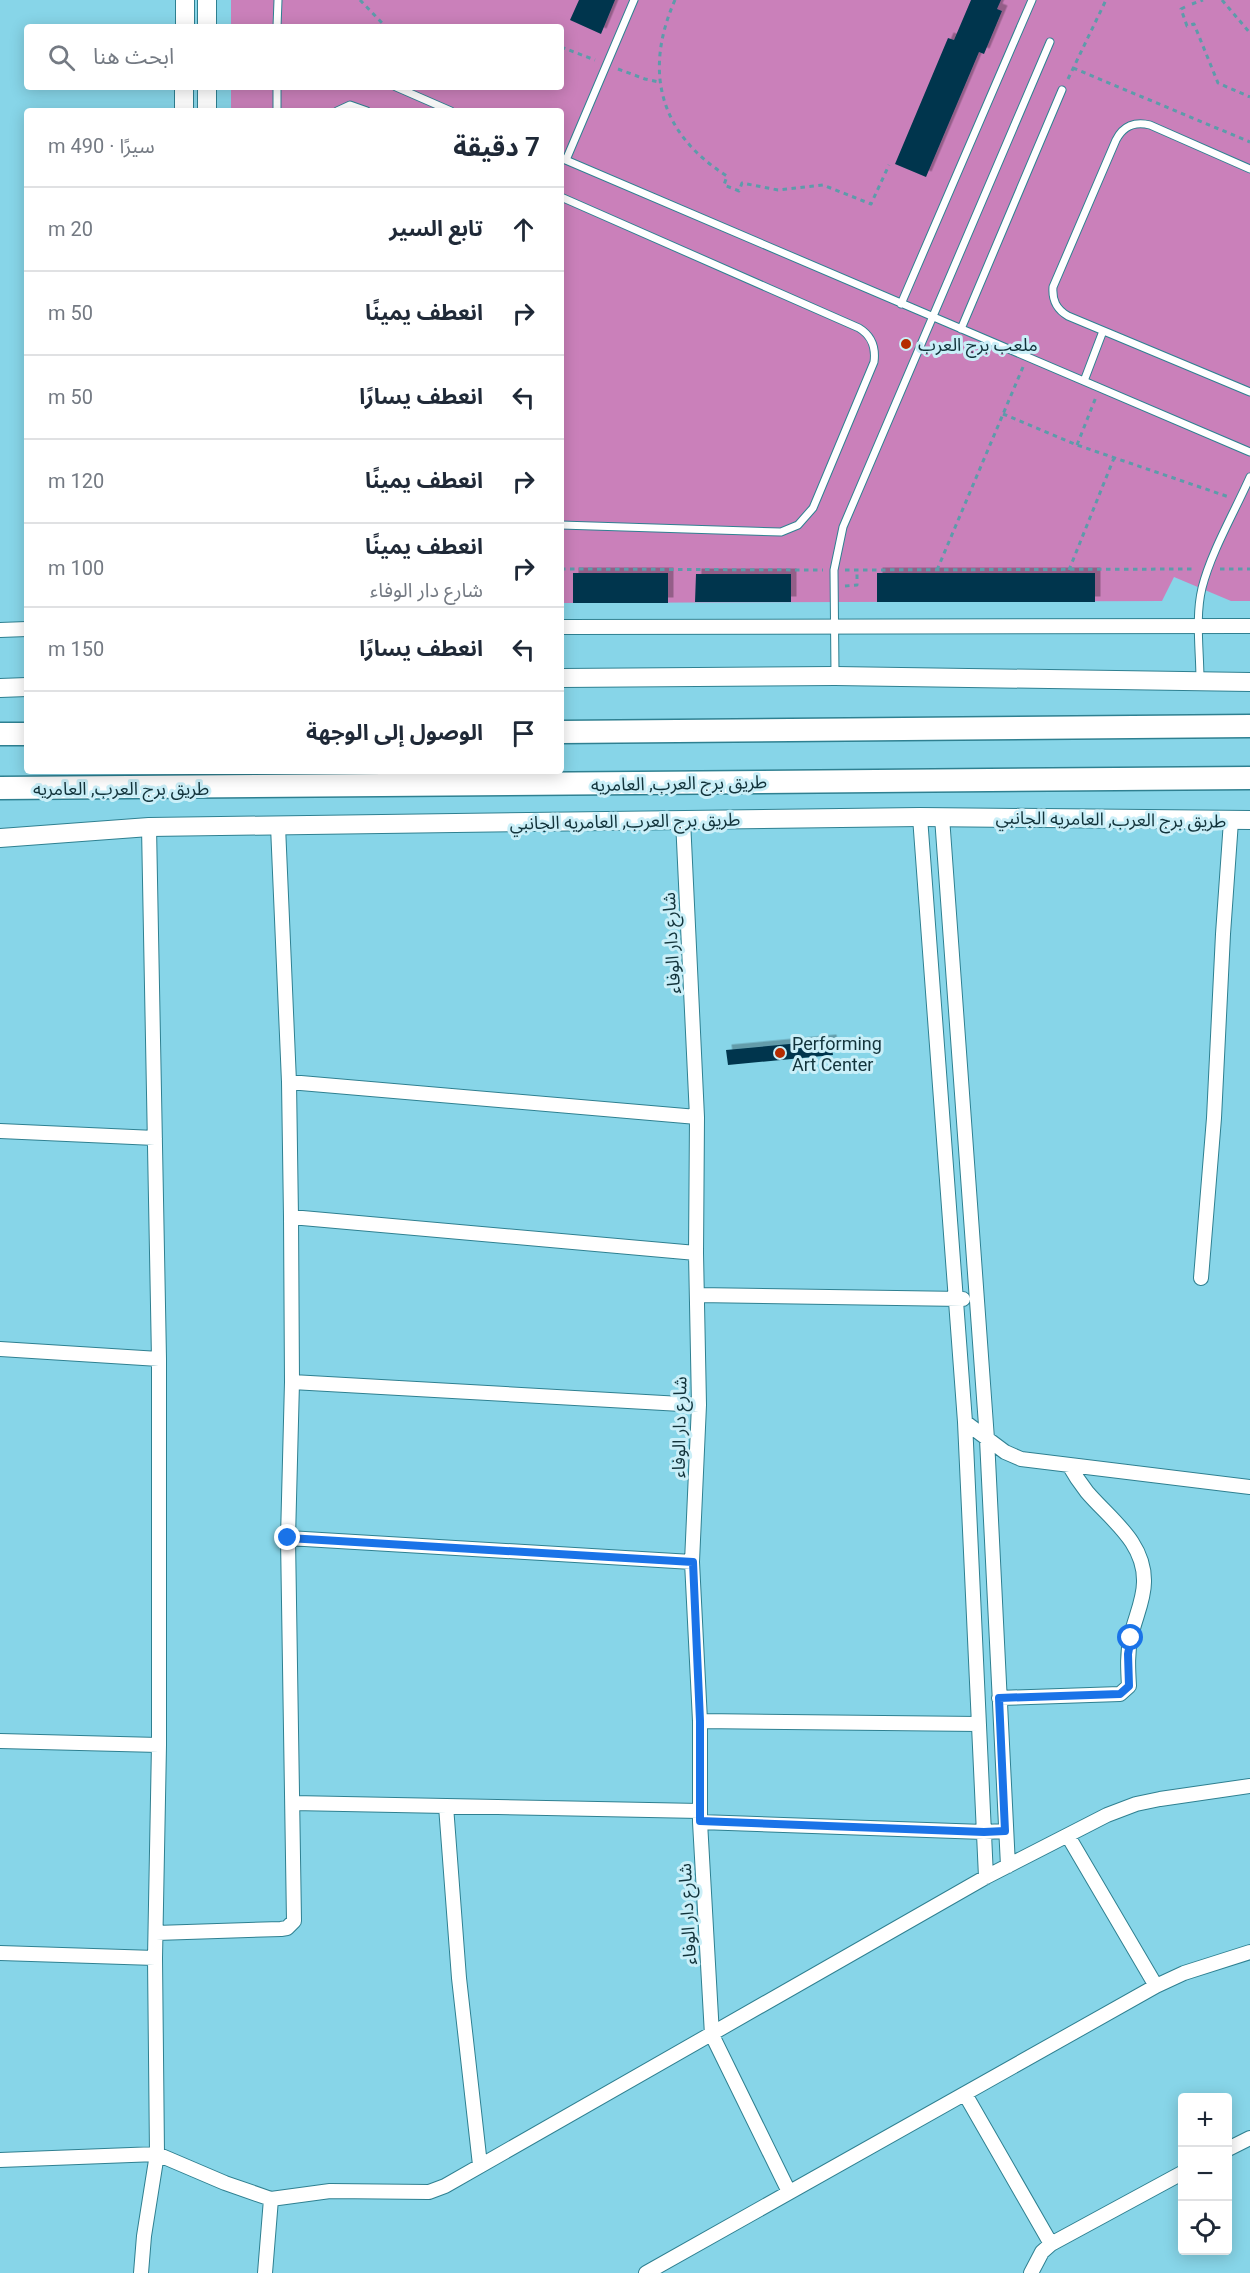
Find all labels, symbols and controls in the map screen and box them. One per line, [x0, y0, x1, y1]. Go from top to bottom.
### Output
search box [24, 24, 564, 90]
icon: search [45, 41, 78, 74]
text: ابحث هنا [93, 44, 174, 69]
text: 7 دقيقة [453, 132, 540, 162]
text: سيرًا · 490 m [48, 134, 155, 158]
icon: ahead [507, 213, 540, 246]
text: تابع السير [389, 216, 483, 241]
text: 20 m [48, 217, 93, 241]
icon: right [507, 297, 540, 330]
text: انعطف يمينًا [365, 300, 483, 325]
text: 50 m [48, 301, 93, 325]
place label: ملعب برج العرب [918, 334, 1038, 358]
marker: ملعب برج العرب [899, 337, 913, 351]
icon: left [507, 381, 540, 414]
text: انعطف يسارًا [359, 384, 483, 409]
text: 50 m [48, 385, 93, 409]
icon: right [507, 465, 540, 498]
text: انعطف يمينًا [365, 468, 483, 493]
text: 120 m [48, 469, 104, 493]
text: انعطف يمينًا [365, 534, 483, 559]
icon: right [507, 552, 540, 585]
text: 100 m [48, 556, 104, 580]
text: شارع دار الوفاء [370, 578, 483, 602]
icon: left [507, 633, 540, 666]
text: انعطف يسارًا [359, 636, 483, 661]
text: 150 m [48, 637, 104, 661]
icon: arrive [507, 717, 540, 750]
text: الوصول إلى الوجهة [306, 720, 483, 745]
street label: طريق برج العرب, العامريه [591, 771, 767, 798]
street label: طريق برج العرب, العامريه [33, 778, 209, 802]
street label: طريق برج العرب, العامريه الجانبي [995, 806, 1226, 835]
street label: طريق برج العرب, العامريه الجانبي [510, 808, 741, 837]
street label: شارع دار الوفاء [658, 891, 688, 994]
place label: Performing Art Center [792, 1033, 882, 1075]
marker: Performing Art Center [773, 1046, 787, 1060]
street label: شارع دار الوفاء [668, 1376, 694, 1478]
route end [274, 1524, 300, 1550]
route start [1117, 1624, 1143, 1650]
street label: شارع دار الوفاء [674, 1862, 704, 1965]
map controls [1178, 2093, 1232, 2255]
button: + [1178, 2093, 1232, 2147]
button: − [1178, 2147, 1232, 2201]
button: locate [1178, 2201, 1232, 2255]

